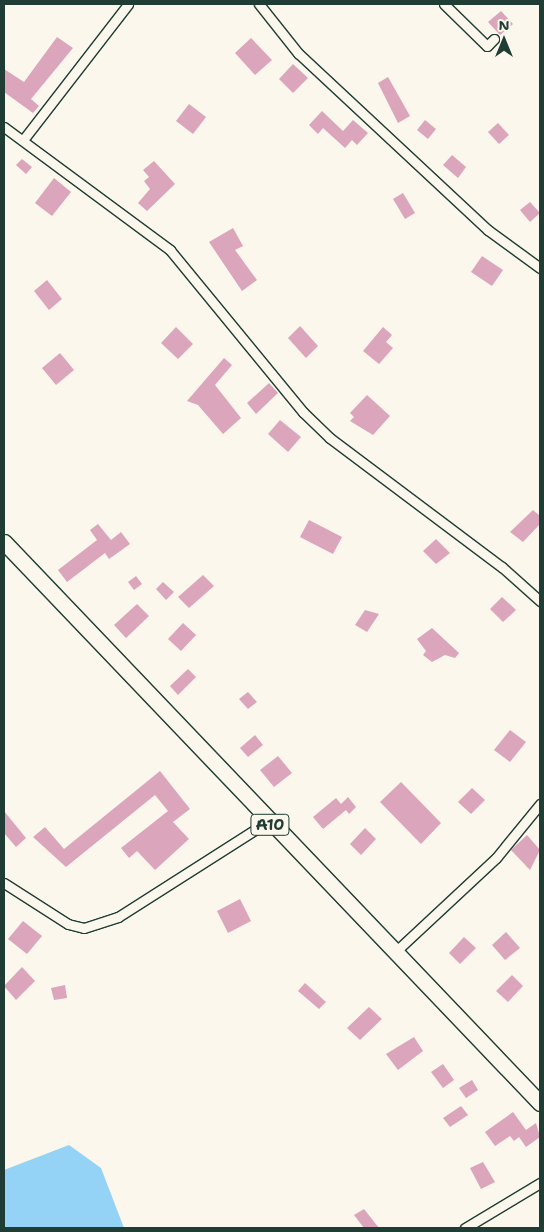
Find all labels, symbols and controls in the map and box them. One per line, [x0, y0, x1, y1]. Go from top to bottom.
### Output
north arrow [479, 15, 529, 65]
text: N [498, 16, 510, 34]
road number: A10 [250, 812, 290, 838]

